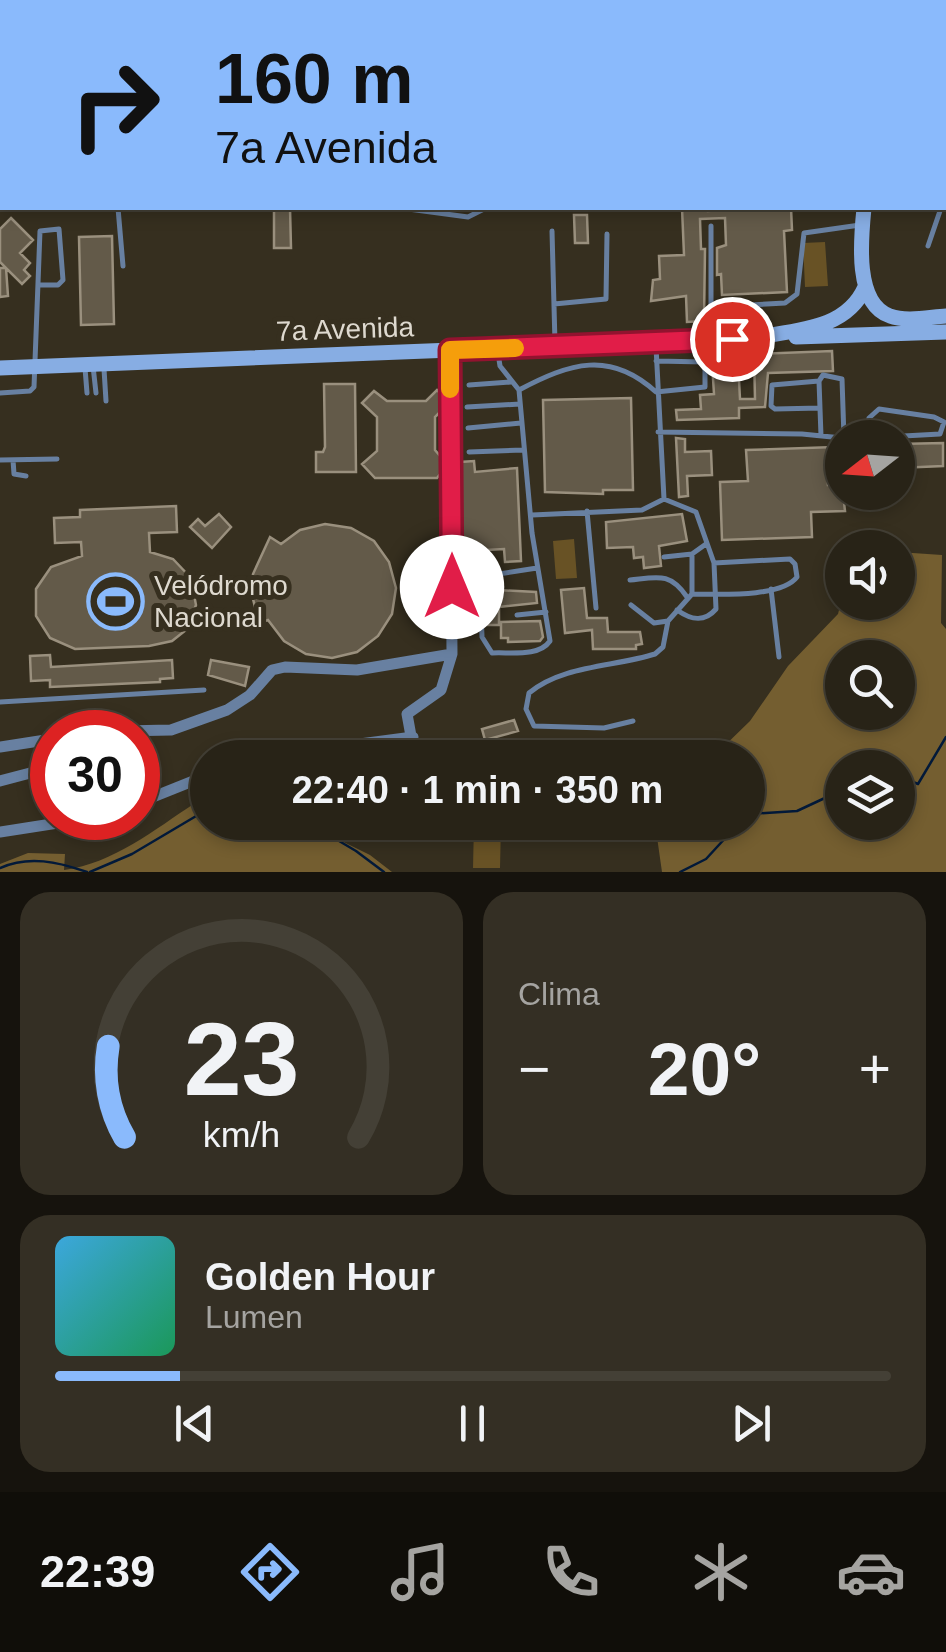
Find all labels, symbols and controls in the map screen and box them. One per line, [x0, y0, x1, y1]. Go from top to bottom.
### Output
icon: right [50, 40, 180, 170]
text: 160 m [215, 40, 413, 118]
text: 7a Avenida [215, 122, 437, 173]
pin [690, 297, 775, 382]
street label: 7a Avenida [275, 311, 415, 347]
icon: arrive [705, 312, 760, 367]
north arrow [825, 420, 915, 510]
map controls [825, 420, 915, 840]
button: sound [825, 530, 915, 620]
position arrow [400, 535, 504, 639]
place label: Velódromo Nacional [154, 570, 288, 633]
sports icon: Velódromo Nacional [85, 571, 145, 631]
button: search [825, 640, 915, 730]
speed limit sign: 30 [30, 710, 160, 840]
button: layers [825, 750, 915, 840]
text: 22:40 · 1 min · 350 m [292, 769, 663, 811]
text: Clima [518, 976, 600, 1012]
text: 23 [184, 1001, 299, 1117]
text: 20° [648, 1027, 761, 1111]
text: − [518, 1038, 550, 1100]
text: + [859, 1038, 891, 1100]
text: km/h [203, 1115, 280, 1155]
text: Golden Hour [205, 1256, 435, 1298]
text: Lumen [205, 1299, 303, 1335]
icon: previous [167, 1396, 222, 1451]
icon: pause [445, 1396, 500, 1451]
icon: next [724, 1396, 779, 1451]
icon: directions [235, 1537, 305, 1607]
icon: music [385, 1537, 455, 1607]
icon: phone [536, 1537, 606, 1607]
icon: climate [686, 1537, 756, 1607]
icon: car [836, 1537, 906, 1607]
text: 22:39 [40, 1546, 155, 1597]

